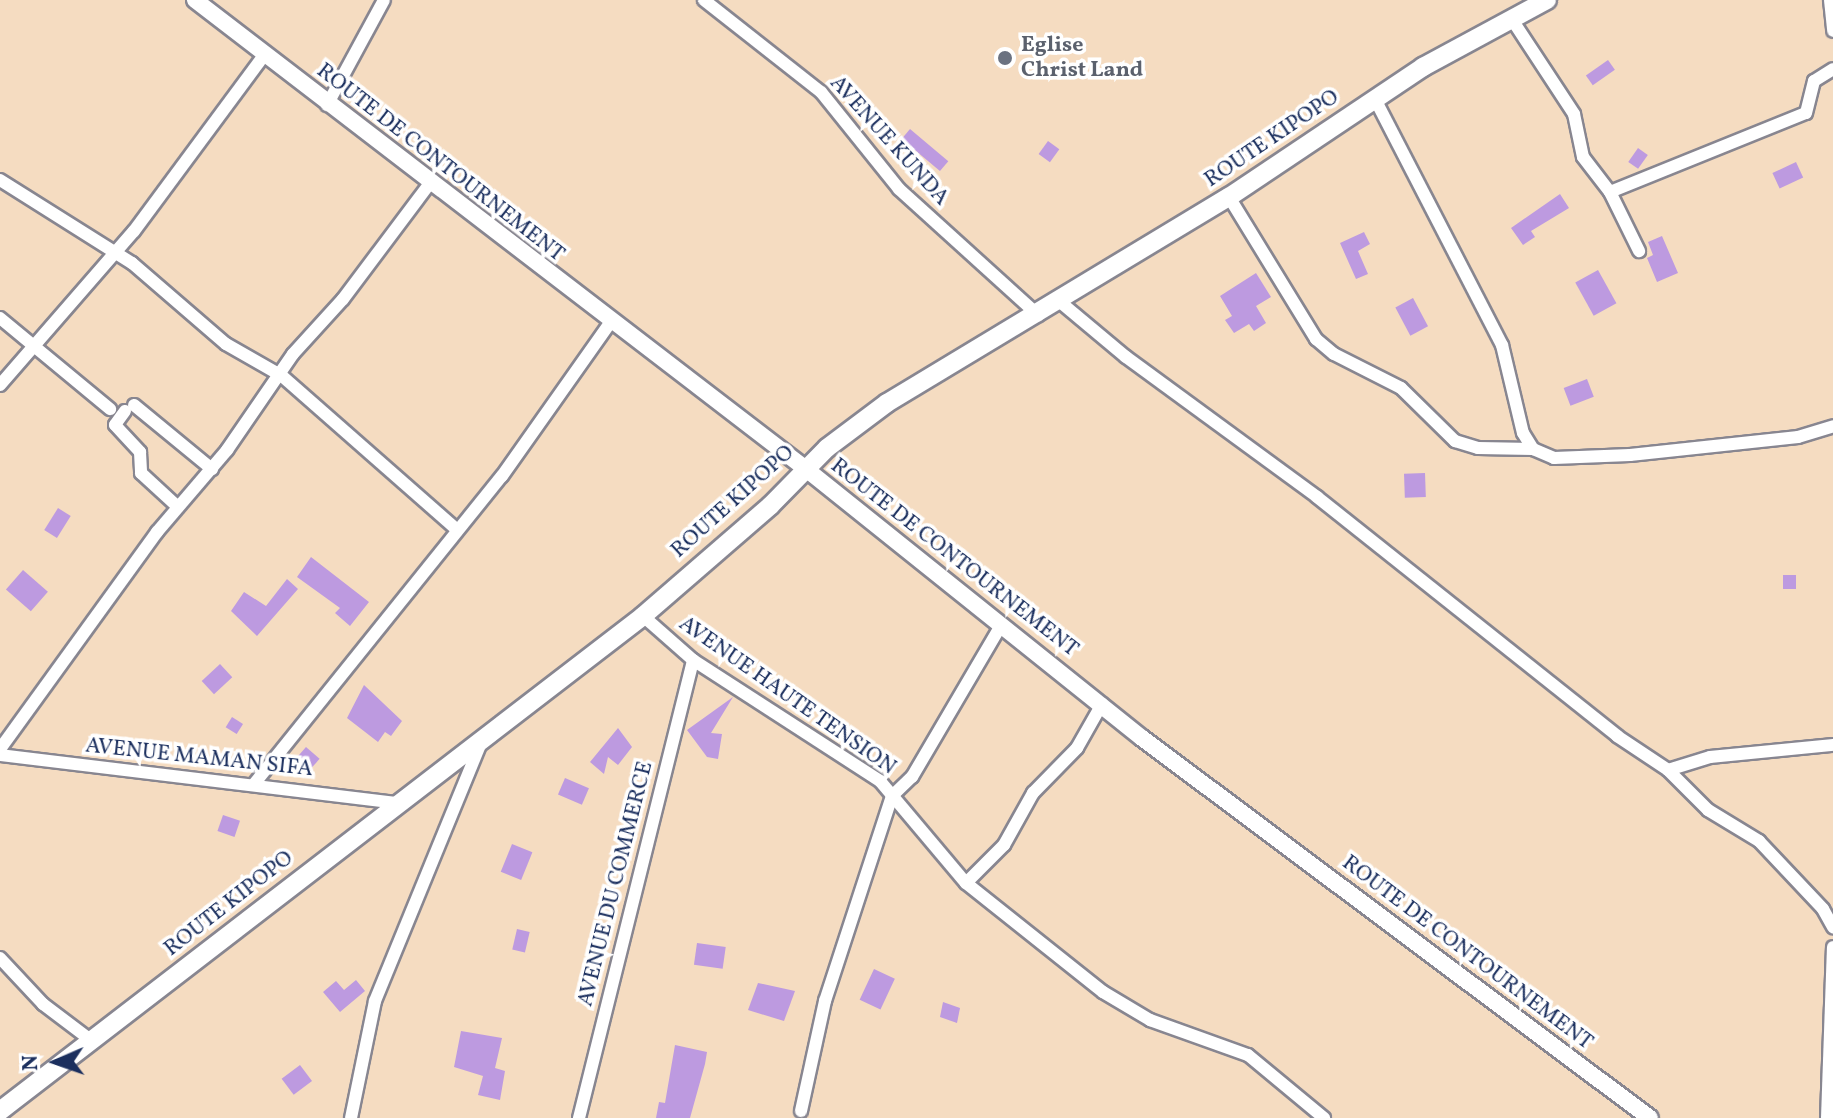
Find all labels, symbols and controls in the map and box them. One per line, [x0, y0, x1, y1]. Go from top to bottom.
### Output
place label: Eglise Christ Land [1021, 32, 1143, 84]
marker: Eglise Christ Land [996, 49, 1014, 67]
street label: ROUTE DE CONTOURNEMENT [311, 58, 569, 268]
street label: AVENUE KUNDA [824, 71, 954, 211]
street label: ROUTE KIPOPO [1200, 84, 1344, 194]
street label: ROUTE KIPOPO [666, 440, 800, 564]
street label: ROUTE DE CONTOURNEMENT [825, 453, 1083, 663]
street label: AVENUE HAUTE TENSION [673, 611, 901, 781]
street label: AVENUE MAMAN SIFA [84, 733, 314, 783]
street label: AVENUE DU COMMERCE [573, 759, 659, 1009]
street label: ROUTE KIPOPO [159, 845, 299, 963]
street label: ROUTE DE CONTOURNEMENT [1336, 850, 1598, 1056]
north arrow [16, 1022, 96, 1102]
text: N [16, 1054, 47, 1071]

